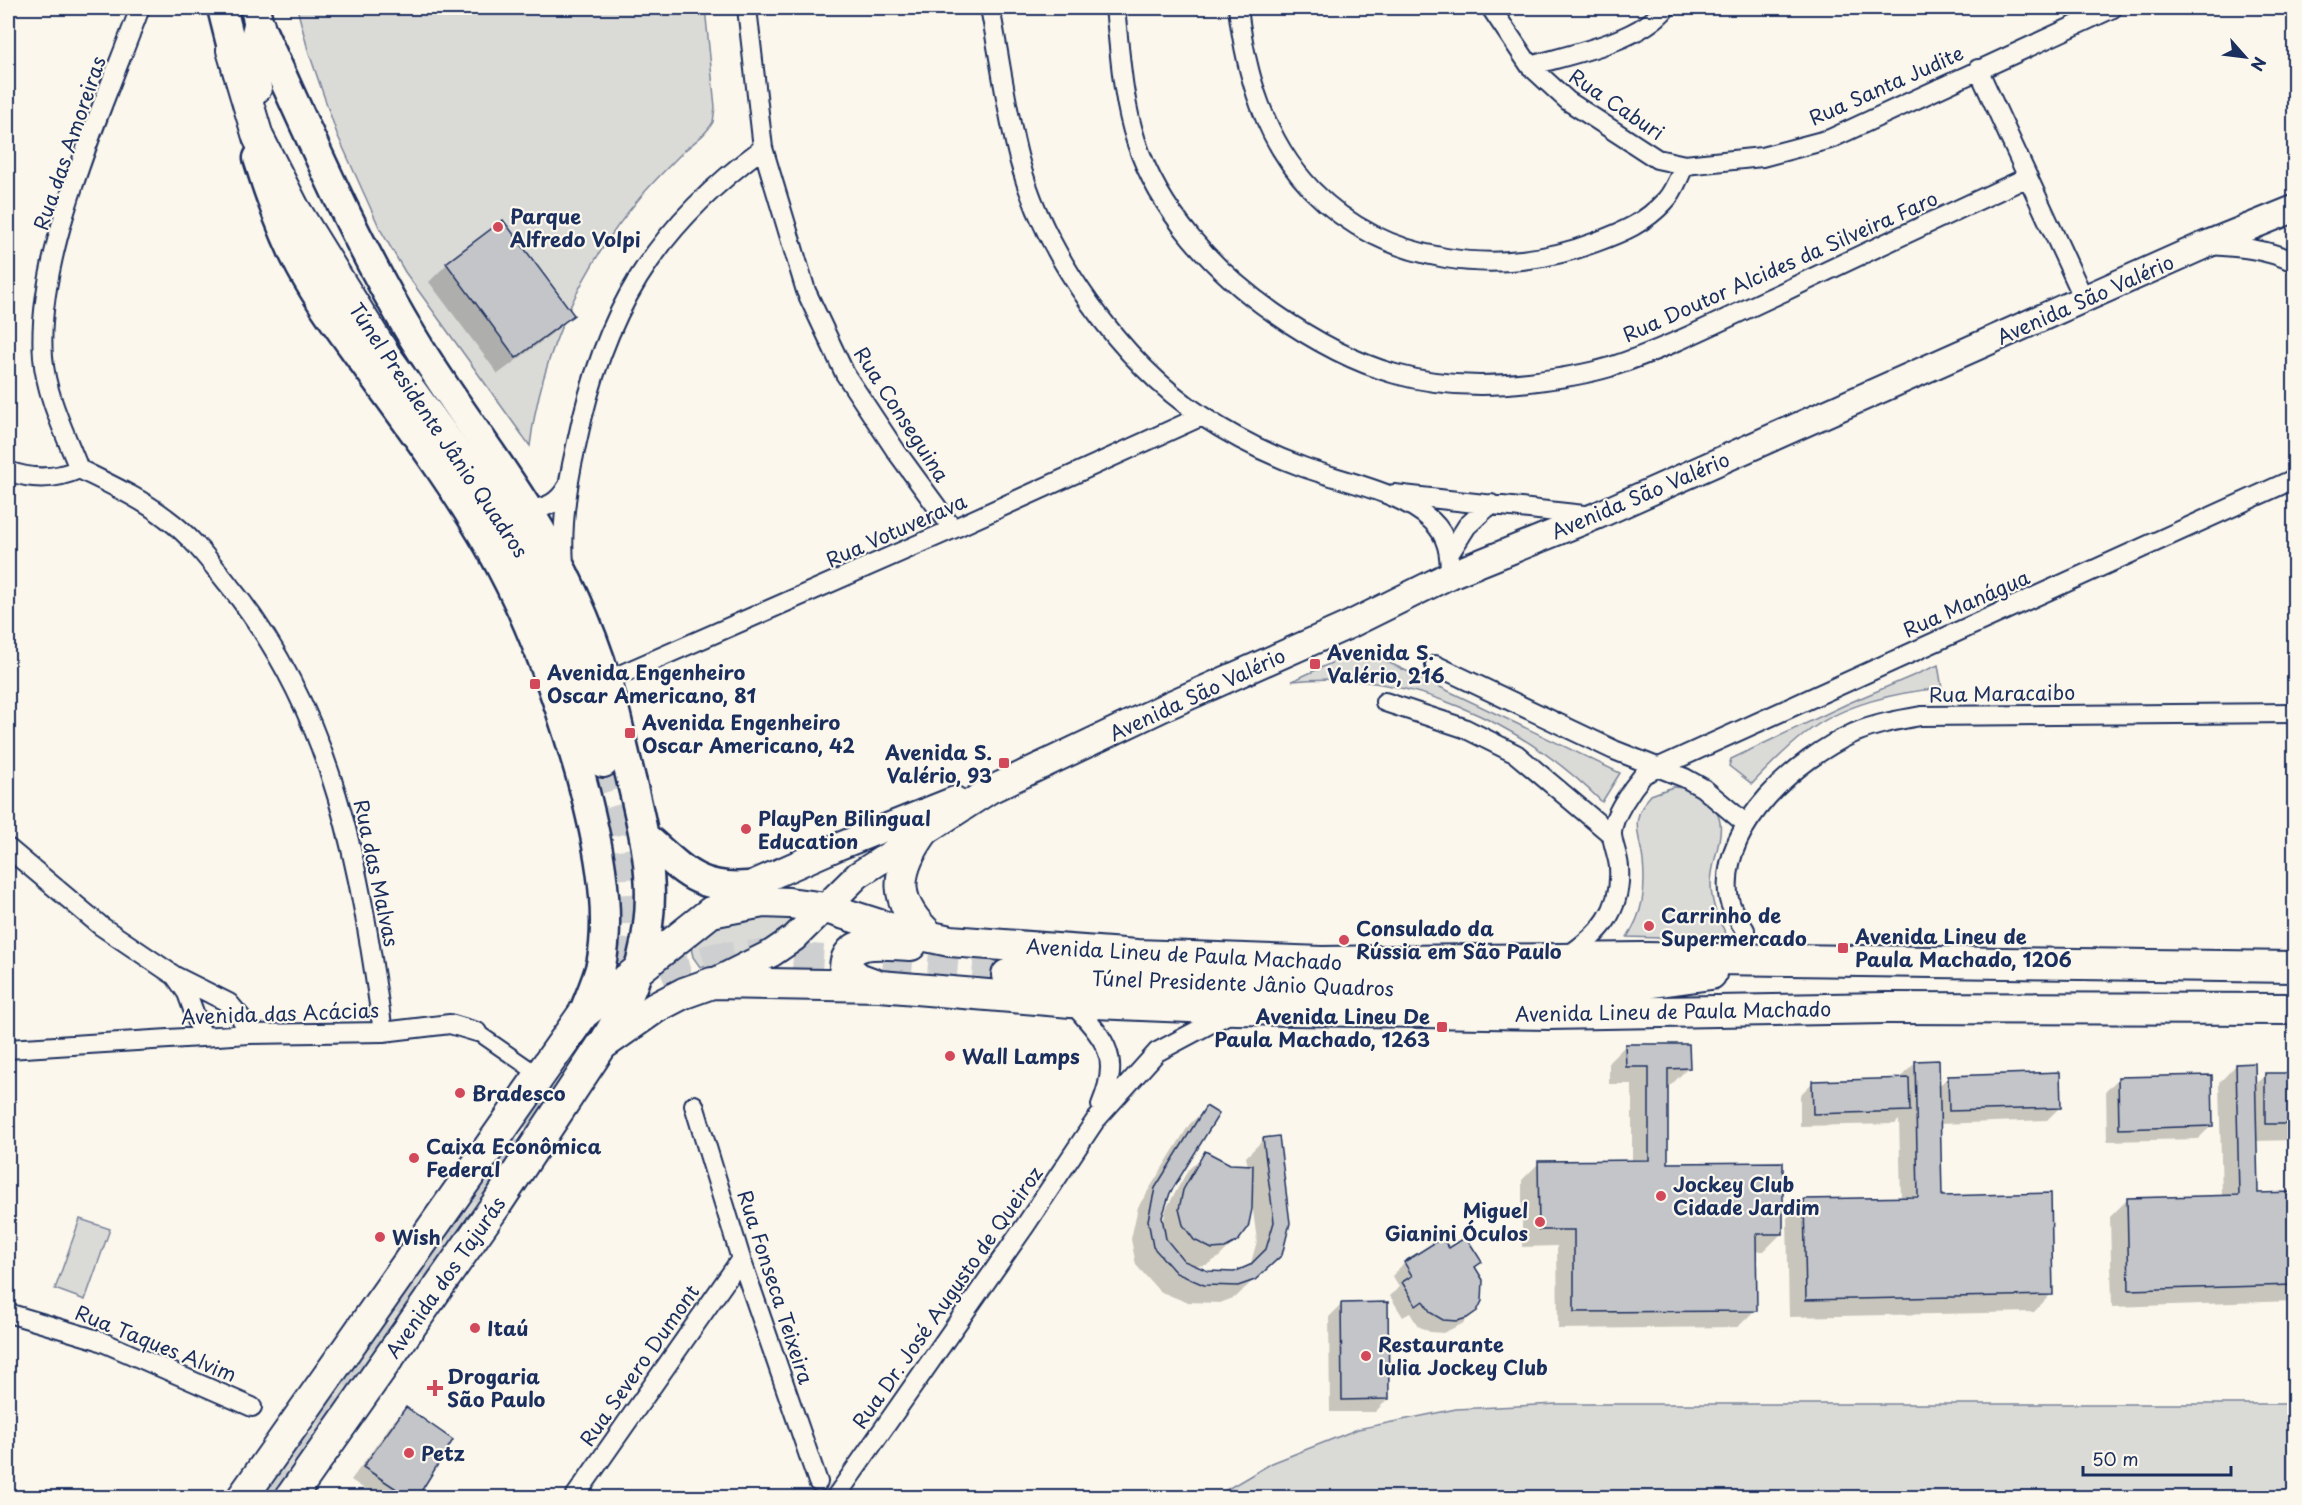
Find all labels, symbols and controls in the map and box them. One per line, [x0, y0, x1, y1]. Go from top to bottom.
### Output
north arrow [2215, 27, 2275, 87]
street label: Rua Santa Judite [1804, 37, 1968, 133]
street label: Rua das Amoreiras [25, 52, 113, 234]
text: N [2246, 53, 2273, 76]
street label: Rua Caburi [1563, 61, 1671, 147]
street label: Rua Doutor Alcides da Silveira Faro [1618, 183, 1942, 349]
place label: Parque Alfredo Volpi [510, 201, 641, 254]
marker: Parque Alfredo Volpi [491, 220, 505, 234]
street label: Avenida São Valério [1992, 246, 2178, 352]
street label: Túnel Presidente Jânio Quadros [342, 296, 536, 564]
street label: Rua Conseguina [847, 341, 957, 488]
street label: Avenida São Valério [1546, 444, 1734, 546]
street label: Rua Votuverava [821, 485, 972, 574]
street label: Rua Manágua [1898, 561, 2035, 644]
place label: Avenida S. Valério, 216 [1326, 637, 1445, 690]
street label: Avenida São Valério [1104, 640, 1290, 748]
place label: Avenida Engenheiro Oscar Americano, 81 [546, 657, 757, 710]
marker: Avenida S. Valério, 216 [1308, 657, 1322, 671]
marker: Avenida Engenheiro Oscar Americano, 81 [528, 677, 542, 691]
street label: Rua Maracaibo [1929, 677, 2075, 709]
place label: Avenida Engenheiro Oscar Americano, 42 [641, 707, 855, 760]
marker: Avenida Engenheiro Oscar Americano, 42 [623, 726, 637, 740]
place label: Avenida S. Valério, 93 [884, 737, 992, 790]
marker: Avenida S. Valério, 93 [997, 756, 1011, 770]
street label: Rua das Malvas [347, 797, 407, 949]
place label: PlayPen Bilingual Education [758, 803, 931, 856]
marker: PlayPen Bilingual Education [739, 822, 753, 836]
place label: Carrinho de Supermercado [1661, 900, 1807, 953]
place label: Consulado da Rússia em São Paulo [1356, 913, 1562, 966]
marker: Carrinho de Supermercado [1642, 919, 1656, 933]
place label: Avenida Lineu de Paula Machado, 1206 [1854, 921, 2072, 974]
street label: Avenida Lineu de Paula Machado [1025, 931, 1343, 977]
marker: Consulado da Rússia em São Paulo [1337, 933, 1351, 947]
marker: Avenida Lineu de Paula Machado, 1206 [1836, 941, 1850, 955]
street label: Túnel Presidente Jânio Quadros [1092, 963, 1394, 1003]
street label: Avenida Lineu de Paula Machado [1515, 993, 1831, 1029]
street label: Avenida das Acácias [180, 995, 380, 1031]
place label: Avenida Lineu De Paula Machado, 1263 [1214, 1001, 1430, 1054]
marker: Avenida Lineu De Paula Machado, 1263 [1435, 1020, 1449, 1034]
place label: Wall Lamps [962, 1041, 1080, 1071]
marker: Wall Lamps [943, 1049, 957, 1063]
place label: Bradesco [472, 1078, 566, 1108]
marker: Bradesco [453, 1086, 467, 1100]
place label: Caixa Econômica Federal [426, 1131, 601, 1184]
marker: Caixa Econômica Federal [407, 1151, 421, 1165]
street label: Rua Dr. José Augusto de Queiroz [844, 1160, 1050, 1434]
place label: Jockey Club Cidade Jardim [1673, 1169, 1820, 1222]
street label: Rua Fonseca Teixeira [730, 1186, 822, 1388]
marker: Jockey Club Cidade Jardim [1654, 1189, 1668, 1203]
street label: Avenida dos Tajurás [378, 1190, 512, 1364]
place label: Miguel Gianini Óculos [1385, 1195, 1528, 1248]
marker: Miguel Gianini Óculos [1533, 1215, 1547, 1229]
place label: Wish [392, 1222, 441, 1252]
marker: Wish [373, 1230, 387, 1244]
street label: Rua Severo Dumont [572, 1278, 706, 1452]
street label: Rua Taques Alvim [71, 1297, 241, 1389]
place label: Itaú [487, 1313, 529, 1343]
marker: Itaú [468, 1321, 482, 1335]
place label: Restaurante Iulia Jockey Club [1378, 1329, 1548, 1382]
marker: Restaurante Iulia Jockey Club [1359, 1349, 1373, 1363]
place label: Drogaria São Paulo [447, 1361, 546, 1414]
marker: Drogaria São Paulo [428, 1381, 442, 1395]
place label: Petz [421, 1438, 465, 1468]
scale bar [2083, 1439, 2232, 1477]
text: 50 m [2092, 1445, 2139, 1472]
marker: Petz [402, 1446, 416, 1460]

